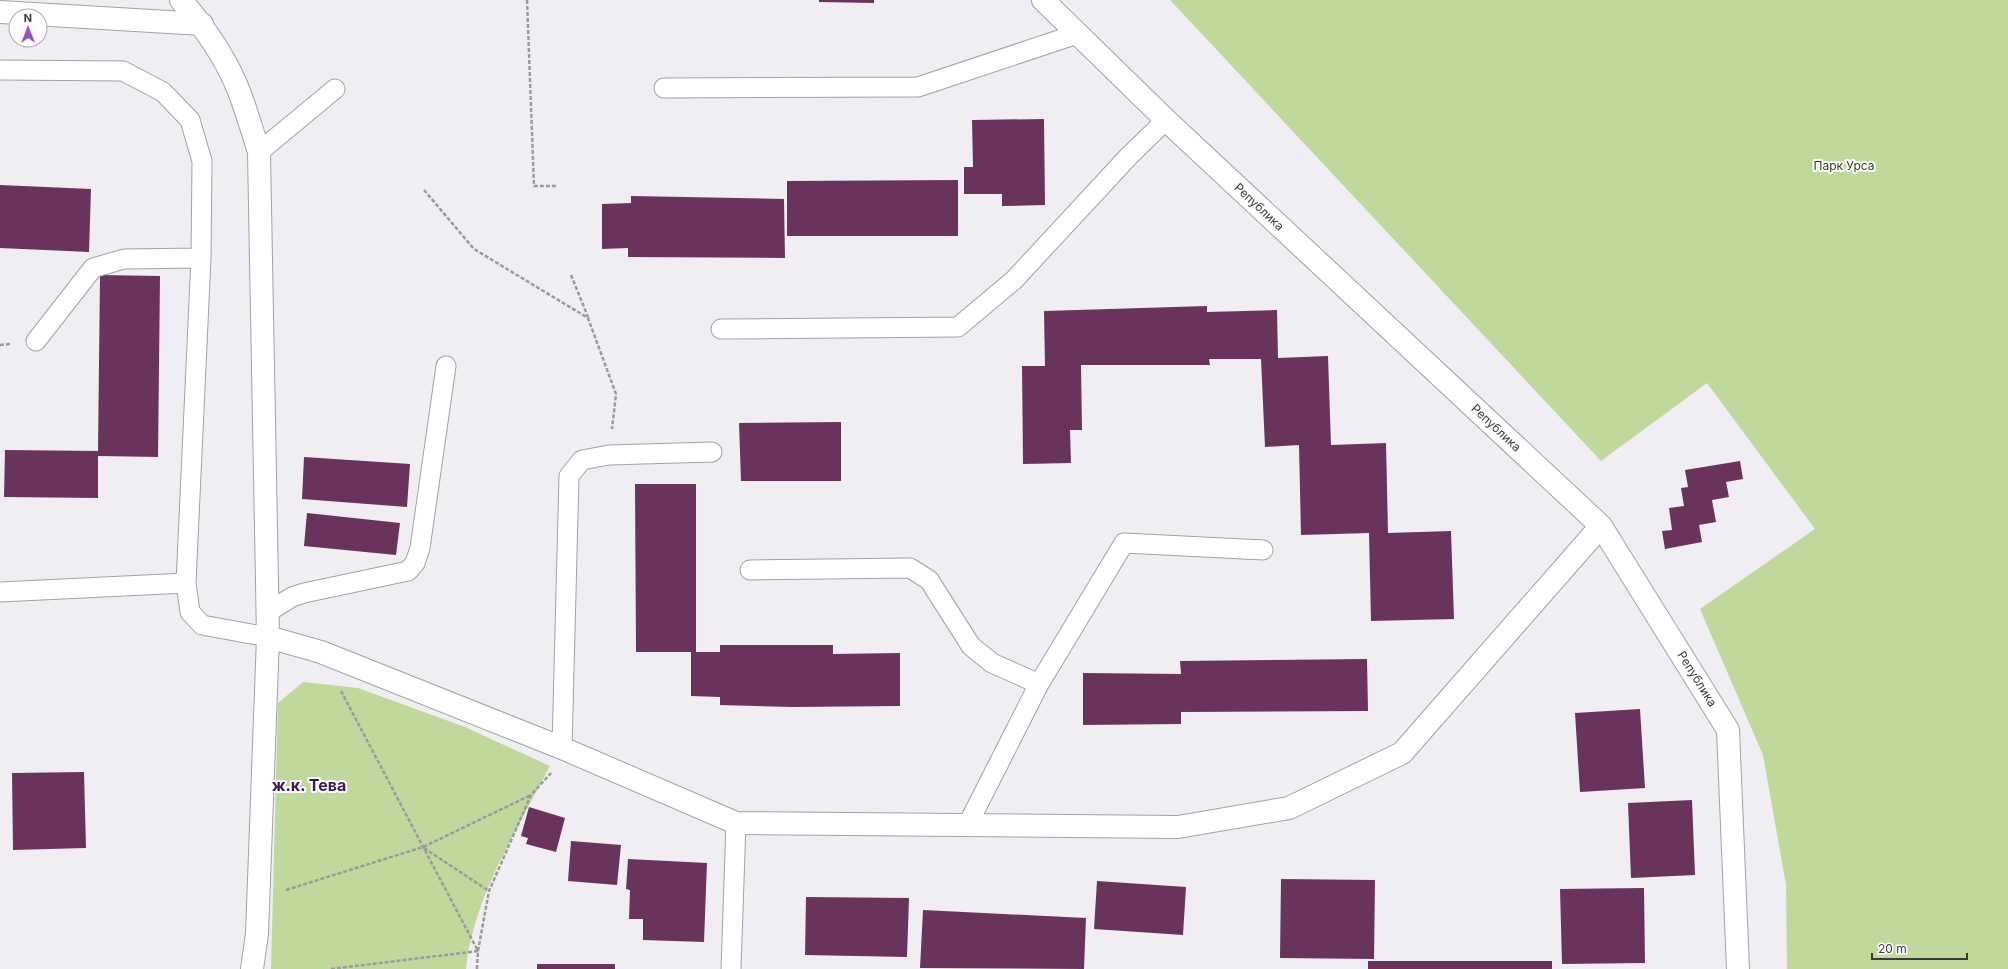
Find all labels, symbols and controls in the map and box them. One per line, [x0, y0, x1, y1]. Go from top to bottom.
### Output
north arrow [8, 8, 48, 48]
text: N [24, 11, 32, 25]
park label: Парк Урса [1813, 158, 1875, 173]
street label: Република [1231, 180, 1287, 233]
street label: Република [1468, 401, 1524, 454]
street label: Република [1674, 648, 1720, 709]
district label: ж.к. Тева [272, 775, 346, 795]
scale bar [1872, 935, 1967, 961]
text: 20 m [1878, 941, 1907, 956]

